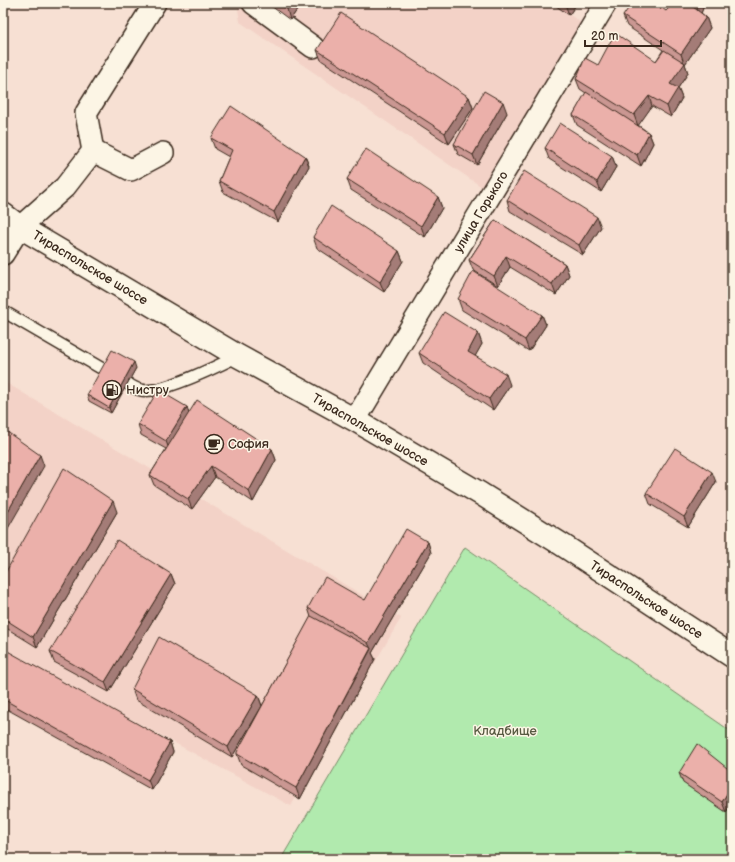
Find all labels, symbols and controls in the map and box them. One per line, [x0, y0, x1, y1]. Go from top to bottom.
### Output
scale bar [585, 22, 661, 48]
text: 20 m [591, 29, 618, 44]
street label: улица Горького [450, 168, 512, 256]
street label: Тираспольское шоссе [29, 227, 151, 309]
fuel station icon: Нистру [101, 379, 123, 401]
place label: Нистру [126, 382, 169, 398]
street label: Тираспольское шоссе [309, 390, 431, 470]
cafe icon: София [203, 433, 225, 455]
place label: София [228, 436, 269, 452]
street label: Тираспольское шоссе [586, 557, 706, 643]
park label: Кладбище [473, 723, 537, 739]

